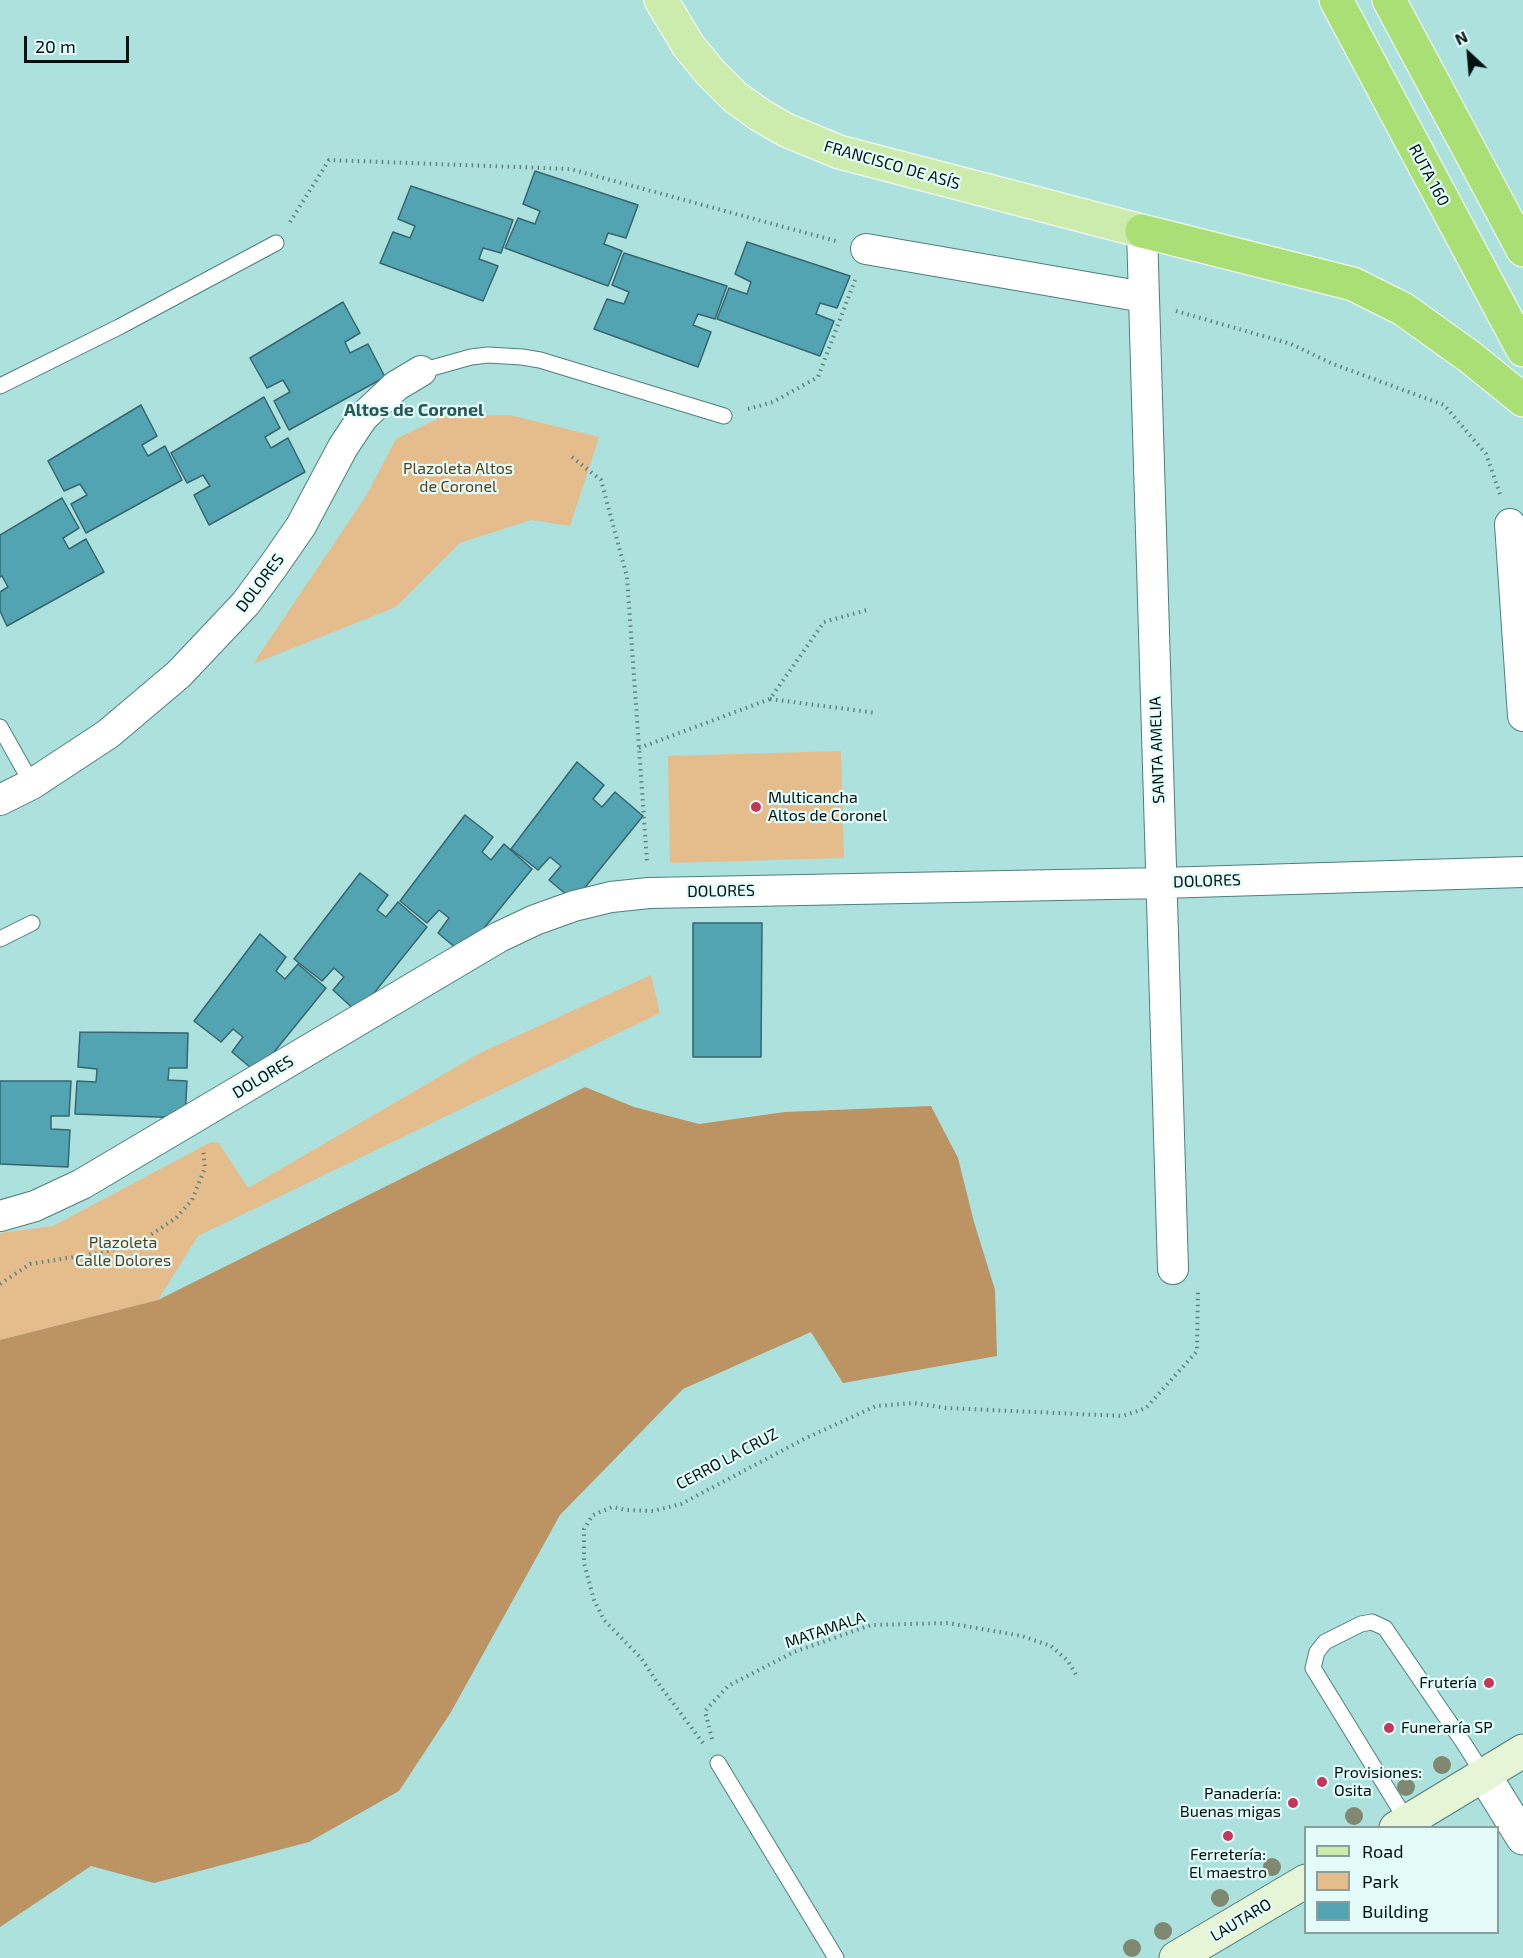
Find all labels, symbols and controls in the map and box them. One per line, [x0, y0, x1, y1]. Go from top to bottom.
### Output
scale bar [27, 24, 132, 62]
north arrow [1439, 24, 1499, 84]
text: N [1452, 26, 1470, 48]
text: 20 m [35, 35, 76, 57]
street label: FRANCISCO DE ASÍS [822, 136, 962, 194]
street label: RUTA 160 [1405, 141, 1453, 209]
district label: Altos de Coronel [344, 399, 484, 421]
park label: Plazoleta Altos de Coronel [403, 459, 513, 497]
street label: DOLORES [232, 550, 288, 616]
street label: SANTA AMELIA [1146, 696, 1168, 804]
place label: Multicancha Altos de Coronel [768, 788, 887, 826]
marker: Multicancha Altos de Coronel [749, 800, 763, 814]
street label: DOLORES [1173, 870, 1241, 892]
street label: DOLORES [687, 881, 755, 901]
street label: DOLORES [229, 1051, 297, 1103]
park label: Plazoleta Calle Dolores [75, 1233, 171, 1271]
street label: CERRO LA CRUZ [673, 1424, 781, 1494]
street label: MATAMALA [782, 1607, 868, 1653]
place label: Frutería [1419, 1673, 1477, 1693]
marker: Frutería [1482, 1676, 1496, 1690]
place label: Funeraría SP [1401, 1718, 1493, 1738]
marker: Funeraría SP [1382, 1721, 1396, 1735]
place label: Provisiones: Osita [1334, 1763, 1422, 1801]
marker: Provisiones: Osita [1315, 1775, 1329, 1789]
place label: Panadería: Buenas migas [1180, 1784, 1281, 1822]
marker: Panadería: Buenas migas [1286, 1796, 1300, 1810]
legend [1304, 1826, 1499, 1934]
marker: Ferretería: El maestro [1221, 1829, 1235, 1843]
text: Road [1362, 1840, 1403, 1862]
place label: Ferretería: El maestro [1189, 1845, 1267, 1883]
text: Park [1362, 1870, 1399, 1892]
street label: LAUTARO [1207, 1894, 1275, 1946]
text: Building [1362, 1900, 1429, 1922]

